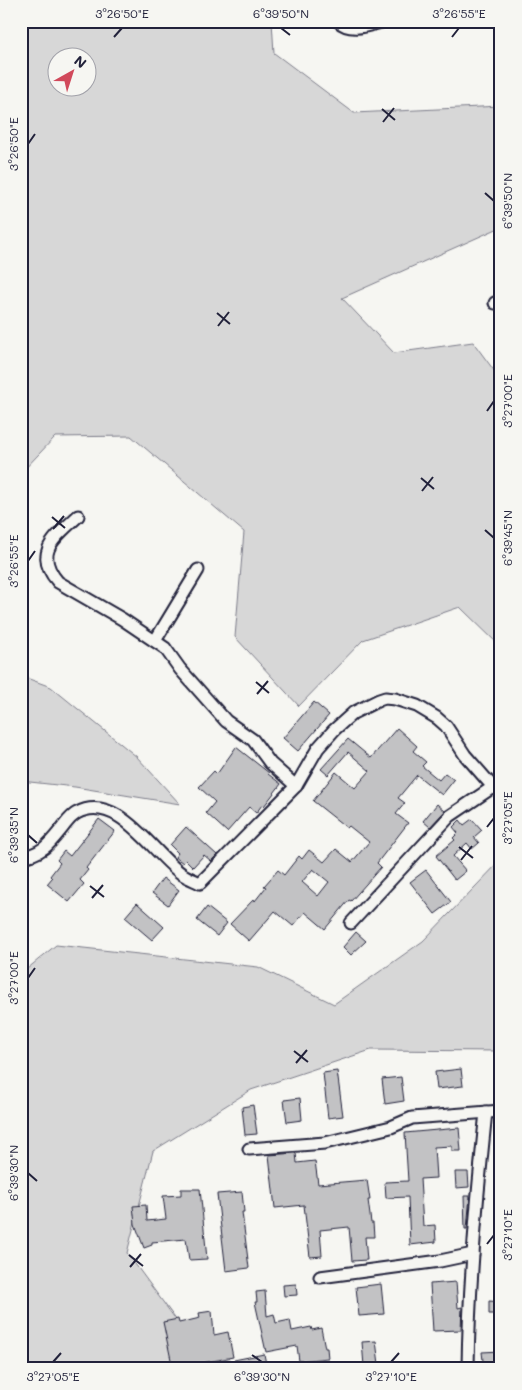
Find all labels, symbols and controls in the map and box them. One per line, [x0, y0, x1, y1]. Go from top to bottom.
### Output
text: 3°26'50"E [95, 5, 149, 21]
text: 6°39'50"N [253, 5, 309, 21]
text: 3°26'55"E [432, 5, 486, 21]
north arrow [48, 48, 98, 98]
text: N [70, 51, 91, 72]
text: 3°26'50"E [5, 117, 21, 171]
text: 6°39'50"N [499, 173, 515, 229]
text: 3°27'00"E [499, 374, 515, 428]
text: 6°39'45"N [499, 510, 515, 566]
text: 3°26'55"E [5, 534, 21, 588]
text: 3°27'05"E [499, 791, 515, 845]
text: 6°39'35"N [5, 807, 21, 863]
text: 3°27'00"E [5, 951, 21, 1005]
text: 6°39'30"N [5, 1145, 21, 1201]
text: 3°27'10"E [499, 1209, 515, 1261]
text: 3°27'05"E [26, 1368, 80, 1384]
text: 6°39'30"N [234, 1368, 290, 1384]
text: 3°27'10"E [365, 1368, 417, 1384]

